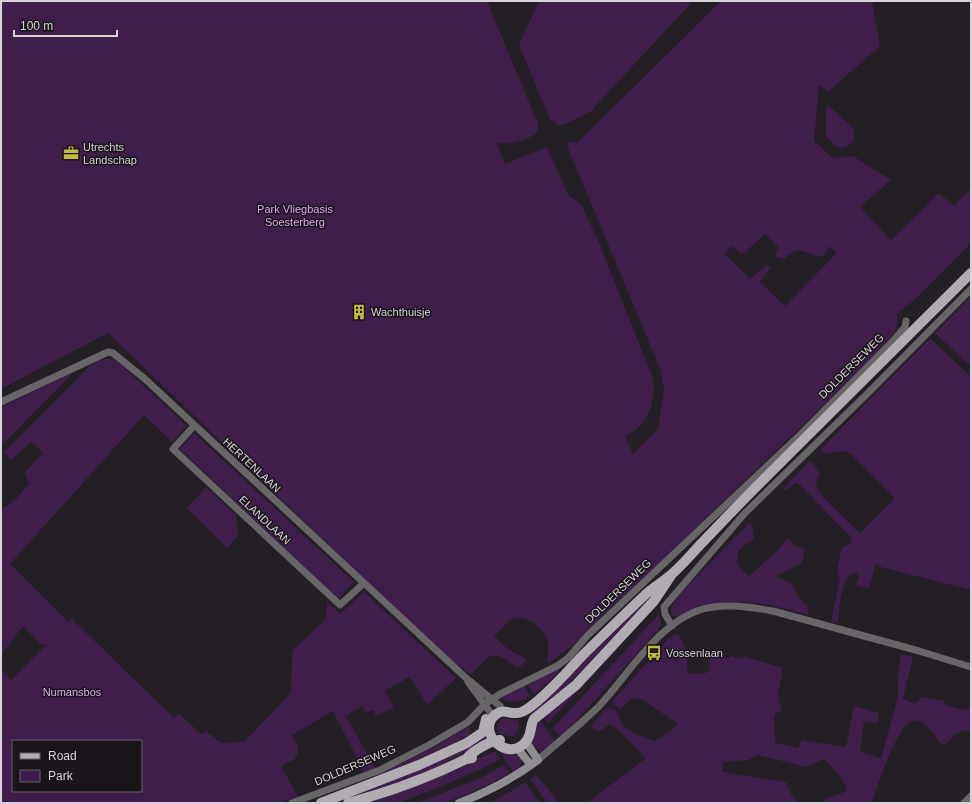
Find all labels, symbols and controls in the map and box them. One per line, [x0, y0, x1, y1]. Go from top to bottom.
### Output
scale bar [14, 12, 117, 38]
text: 100 m [20, 19, 53, 33]
place label: Utrechts Landschap [83, 141, 137, 166]
office icon: Utrechts Landschap [62, 144, 80, 162]
park label: Park Vliegbasis Soesterberg [257, 203, 333, 228]
building icon: Wachthuisje [350, 303, 368, 321]
place label: Wachthuisje [371, 306, 431, 318]
street label: DOLDERSEWEG [816, 331, 886, 401]
street label: HERTENLAAN [221, 435, 283, 495]
street label: ELANDLAAN [237, 493, 293, 547]
street label: DOLDERSEWEG [583, 557, 653, 625]
bus stop icon: Vossenlaan [645, 644, 663, 662]
place label: Vossenlaan [666, 647, 723, 659]
park label: Numansbos [43, 686, 102, 698]
legend [12, 740, 142, 792]
street label: DOLDERSEWEG [313, 743, 397, 787]
text: Road [48, 749, 77, 763]
text: Park [48, 769, 74, 783]

